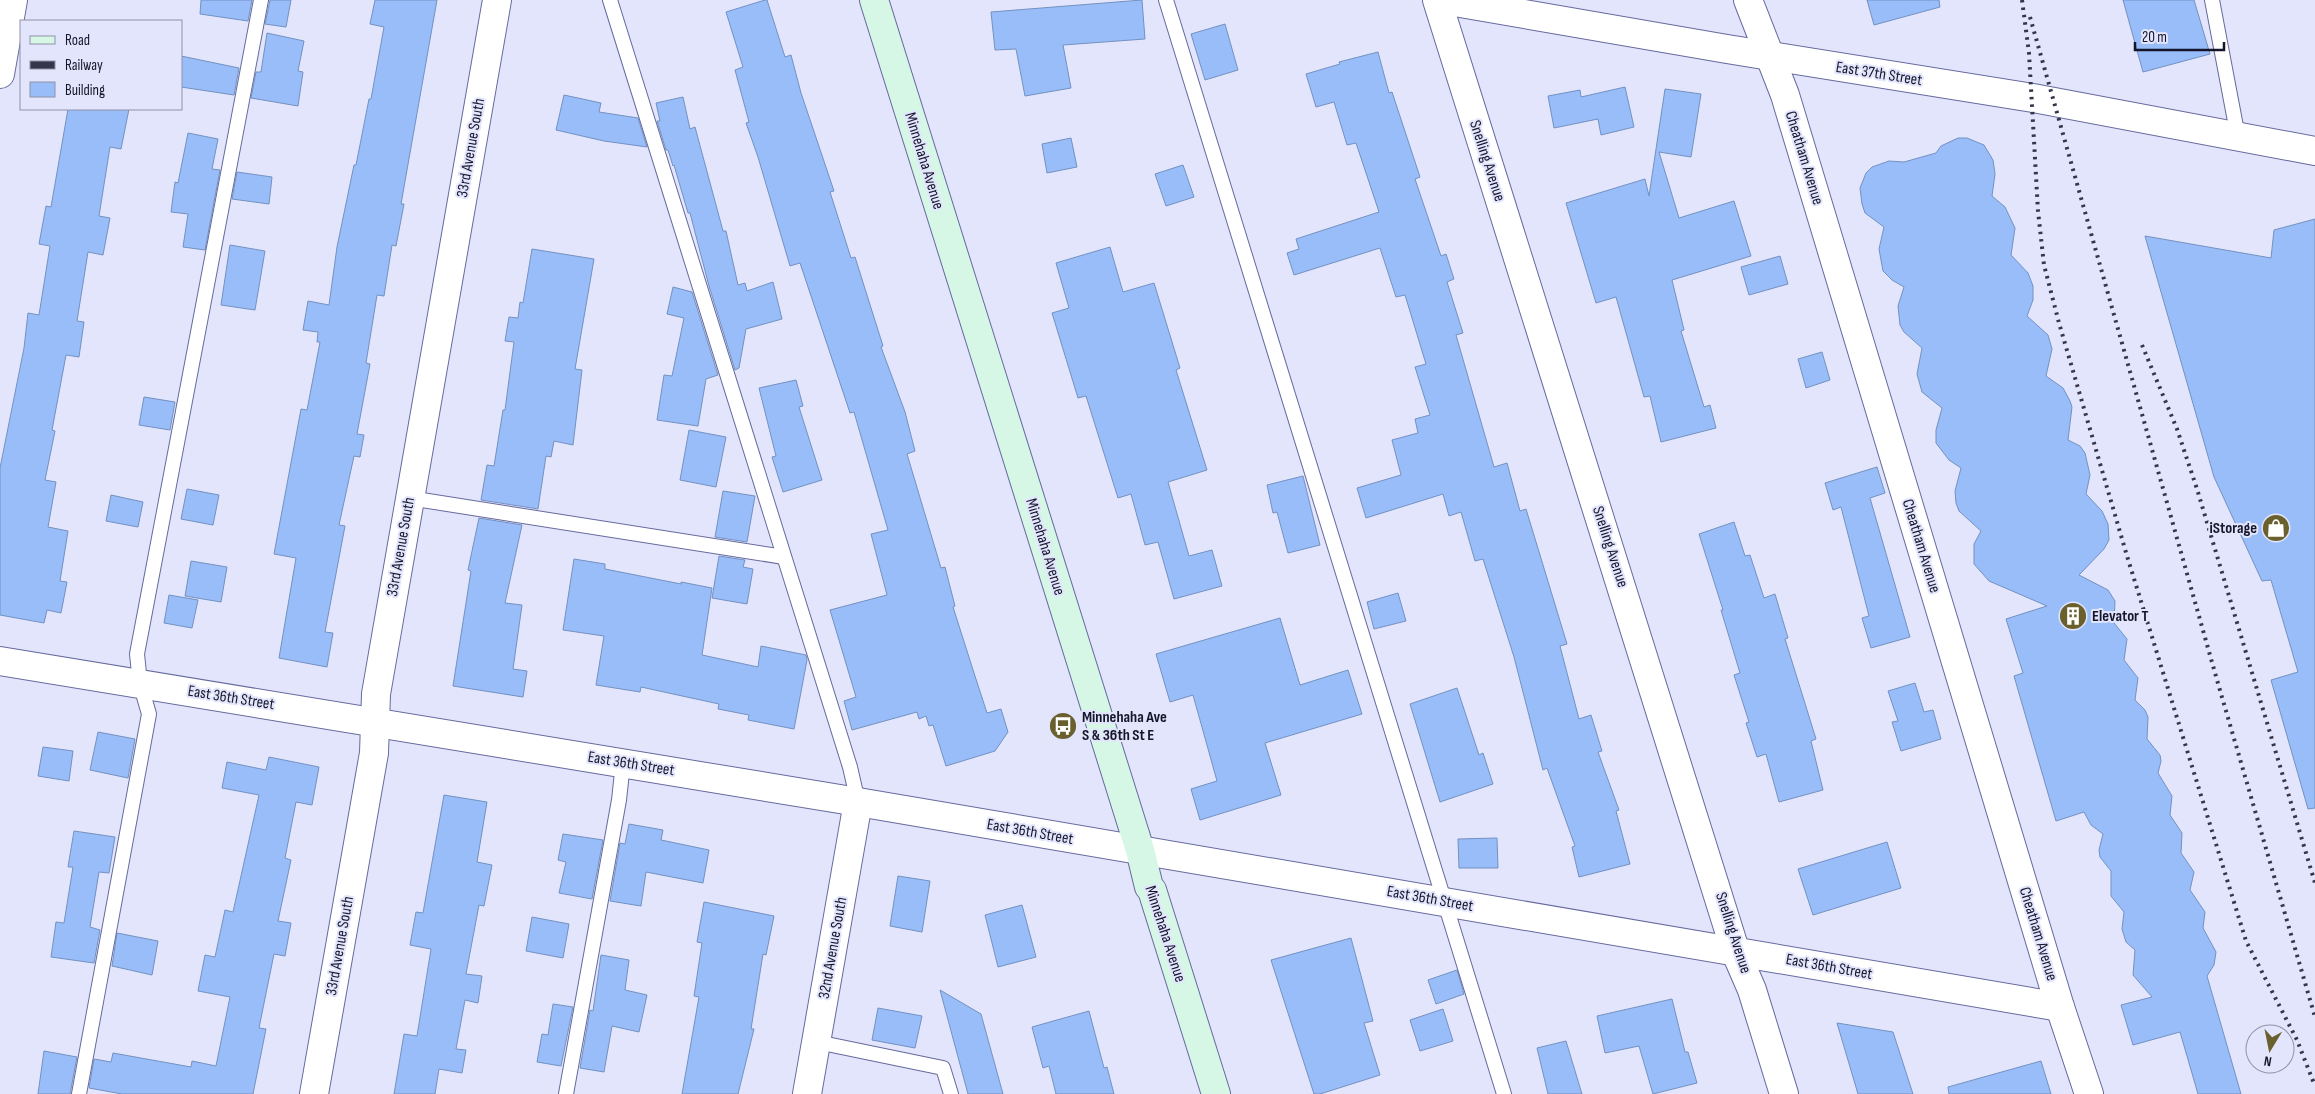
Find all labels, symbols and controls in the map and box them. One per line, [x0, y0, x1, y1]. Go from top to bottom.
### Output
legend [20, 20, 182, 110]
scale bar [2135, 20, 2224, 52]
text: 20 m [2142, 28, 2167, 47]
text: Road [65, 31, 90, 50]
text: Railway [65, 56, 103, 75]
street label: East 37th Street [1835, 58, 1924, 90]
text: Building [65, 81, 105, 100]
street label: 33rd Avenue South [453, 97, 489, 199]
street label: Cheatham Avenue [1781, 109, 1827, 207]
street label: Minnehaha Avenue [900, 110, 948, 212]
street label: Snelling Avenue [1465, 118, 1509, 204]
street label: 33rd Avenue South [383, 496, 419, 598]
street label: Minnehaha Avenue [1021, 496, 1069, 598]
street label: Cheatham Avenue [1898, 497, 1944, 595]
street label: Snelling Avenue [1588, 504, 1632, 590]
shop icon: iStorage [2261, 513, 2291, 543]
place label: iStorage [2210, 519, 2257, 538]
building icon: Elevator T [2058, 601, 2088, 631]
place label: Elevator T [2092, 607, 2149, 626]
street label: East 36th Street [186, 682, 276, 714]
place label: Minnehaha Ave S & 36th St E [1082, 708, 1167, 745]
bus stop icon: Minnehaha Ave S & 36th St E [1048, 711, 1078, 741]
street label: East 36th Street [586, 748, 676, 780]
street label: East 36th Street [985, 815, 1075, 849]
street label: East 36th Street [1385, 882, 1475, 916]
street label: Minnehaha Avenue [1140, 883, 1190, 985]
street label: Cheatham Avenue [2015, 885, 2061, 983]
street label: Snelling Avenue [1711, 890, 1755, 976]
street label: 33rd Avenue South [322, 895, 358, 997]
street label: 32nd Avenue South [815, 896, 851, 1000]
street label: East 36th Street [1784, 950, 1874, 984]
north arrow [2245, 1024, 2295, 1074]
text: N [2263, 1052, 2273, 1070]

